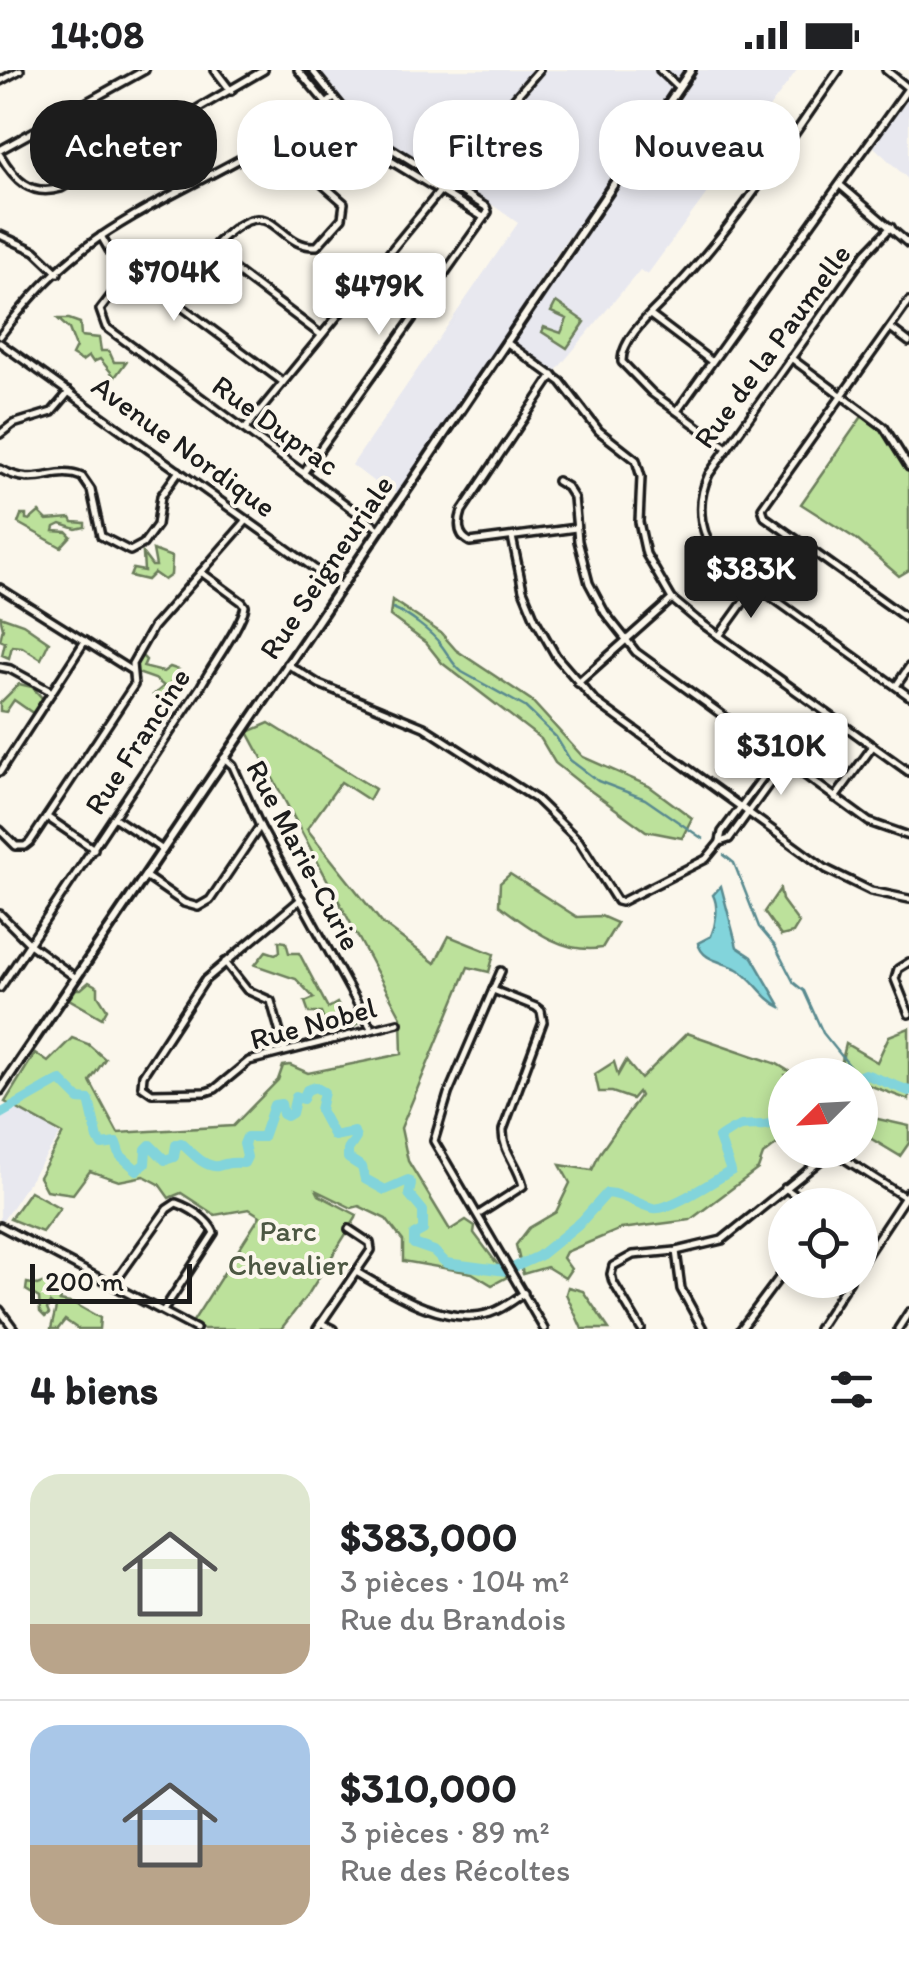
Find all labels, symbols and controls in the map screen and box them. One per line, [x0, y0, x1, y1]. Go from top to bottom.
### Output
text: 14:08 [50, 12, 144, 58]
chip: Acheter [30, 100, 217, 190]
chip: Louer [237, 100, 393, 190]
chip: Filtres [413, 100, 579, 190]
chip: Nouveau [599, 100, 800, 190]
street label: Rue de la Paumelle [685, 237, 859, 455]
pin: $704K [104, 239, 244, 324]
text: $704K [128, 252, 220, 290]
pin: $479K [309, 253, 449, 338]
text: $479K [335, 266, 423, 304]
street label: Rue Duprac [205, 366, 347, 484]
street label: Avenue Nordique [85, 367, 283, 525]
street label: Rue Seigneuriale [251, 468, 401, 666]
pin: $383K [681, 536, 821, 621]
text: $383K [706, 549, 796, 587]
street label: Rue Francine [76, 661, 198, 821]
pin: $310K [711, 713, 851, 798]
text: $310K [737, 726, 825, 764]
street label: Rue Marie-Curie [238, 753, 370, 957]
street label: Rue Nobel [246, 988, 381, 1058]
north arrow [768, 1058, 878, 1168]
map controls [768, 1058, 878, 1298]
button: locate [768, 1188, 878, 1298]
park label: Parc Chevalier [228, 1212, 348, 1283]
scale bar [30, 1259, 192, 1304]
text: 200 m [45, 1264, 124, 1298]
icon: filters [824, 1362, 879, 1417]
text: 4 biens [30, 1364, 159, 1415]
text: $383,000 [340, 1511, 518, 1562]
icon: home [110, 1514, 230, 1634]
text: 3 pièces · 104 m² [340, 1562, 569, 1600]
text: Rue du Brandois [340, 1600, 566, 1638]
text: $310,000 [340, 1762, 517, 1813]
icon: home [110, 1765, 230, 1885]
text: 3 pièces · 89 m² [340, 1813, 550, 1851]
text: Rue des Récoltes [340, 1851, 570, 1889]

